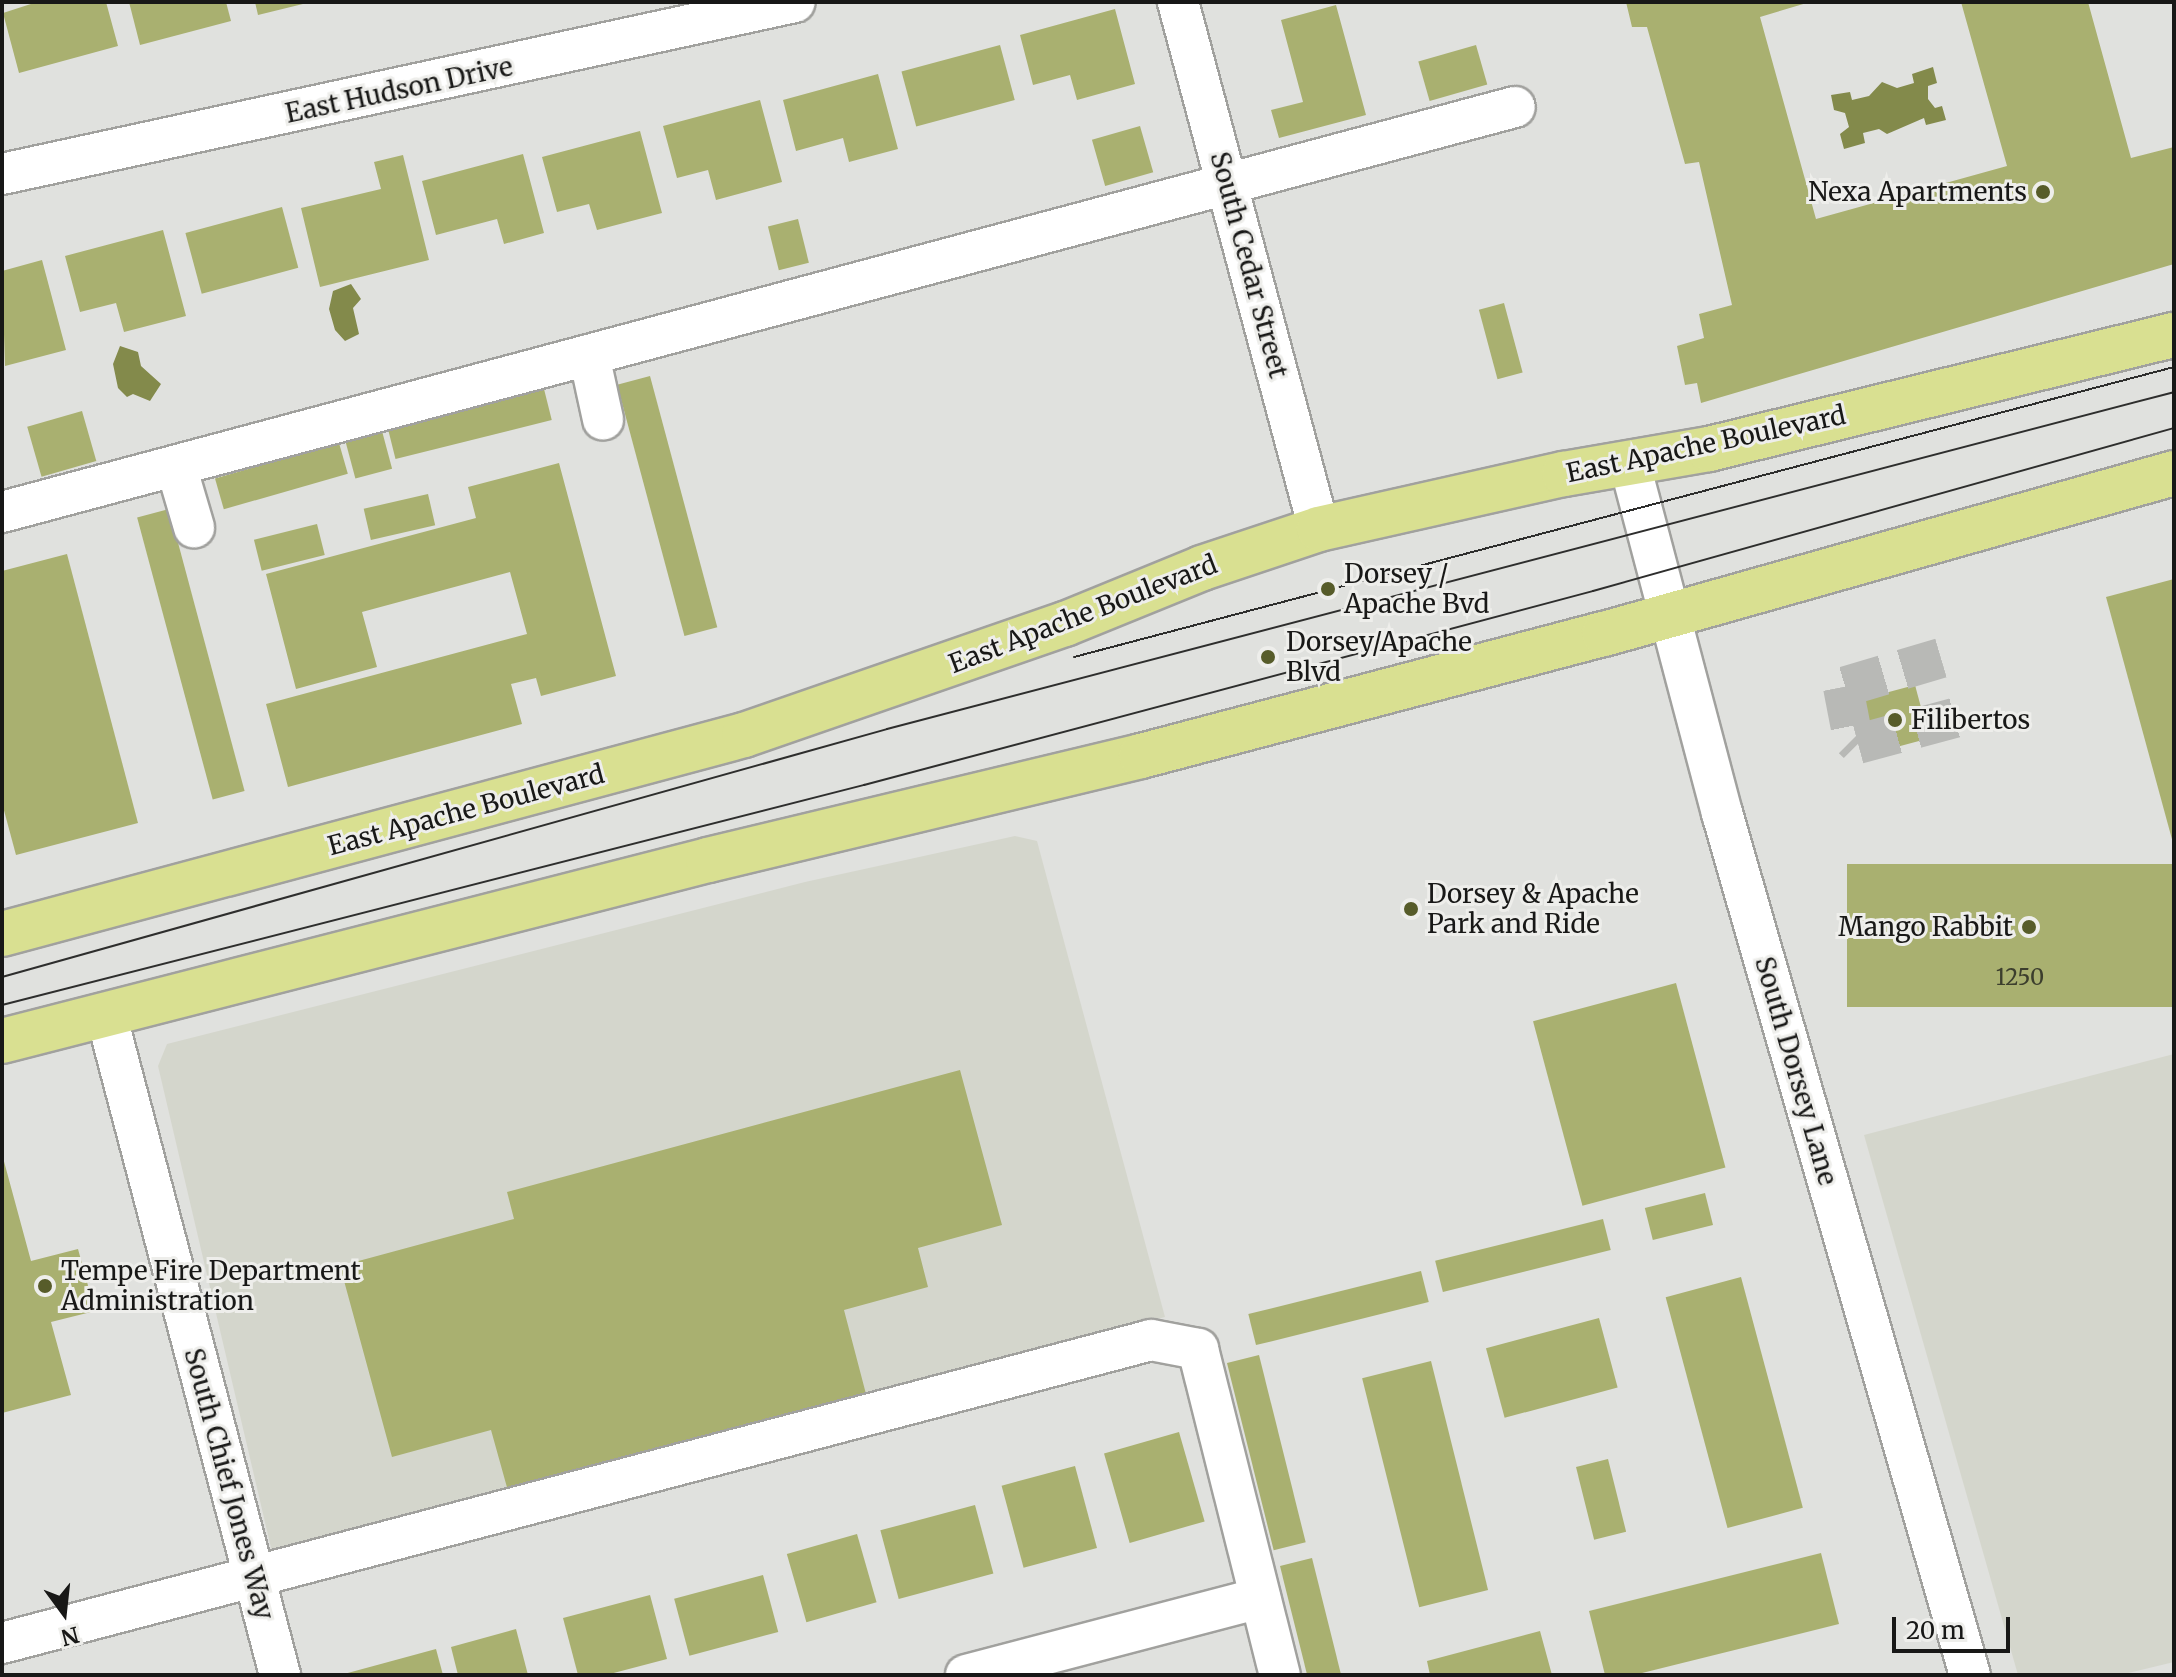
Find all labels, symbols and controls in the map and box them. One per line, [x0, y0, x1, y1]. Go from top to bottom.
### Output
street label: East Hudson Drive [283, 51, 515, 129]
street label: South Cedar Street [1204, 148, 1294, 382]
place label: Nexa Apartments [1808, 176, 2027, 208]
marker: Nexa Apartments [2034, 183, 2052, 201]
street label: East Apache Boulevard [1563, 399, 1849, 489]
street label: East Apache Boulevard [944, 548, 1222, 680]
place label: Dorsey / Apache Bvd [1344, 558, 1489, 620]
marker: Dorsey / Apache Bvd [1319, 580, 1337, 598]
place label: Dorsey/Apache Blvd [1286, 626, 1472, 688]
marker: Dorsey/Apache Blvd [1257, 646, 1279, 668]
place label: Filibertos [1911, 704, 2030, 736]
marker: Filibertos [1886, 711, 1904, 729]
street label: East Apache Boulevard [324, 758, 608, 862]
place label: Dorsey & Apache Park and Ride [1427, 878, 1639, 940]
marker: Dorsey & Apache Park and Ride [1402, 900, 1420, 918]
place label: Mango Rabbit [1838, 911, 2013, 943]
marker: Mango Rabbit [2020, 918, 2038, 936]
street label: South Dorsey Lane [1748, 953, 1844, 1189]
house number: 1250 [1996, 965, 2044, 991]
place label: Tempe Fire Department Administration [61, 1255, 361, 1316]
marker: Tempe Fire Department Administration [36, 1277, 54, 1295]
street label: South Chief Jones Way [178, 1345, 280, 1623]
north arrow [24, 1573, 104, 1653]
scale bar [1896, 1601, 2014, 1651]
text: 20 m [1906, 1615, 1965, 1646]
text: N [58, 1620, 82, 1652]

